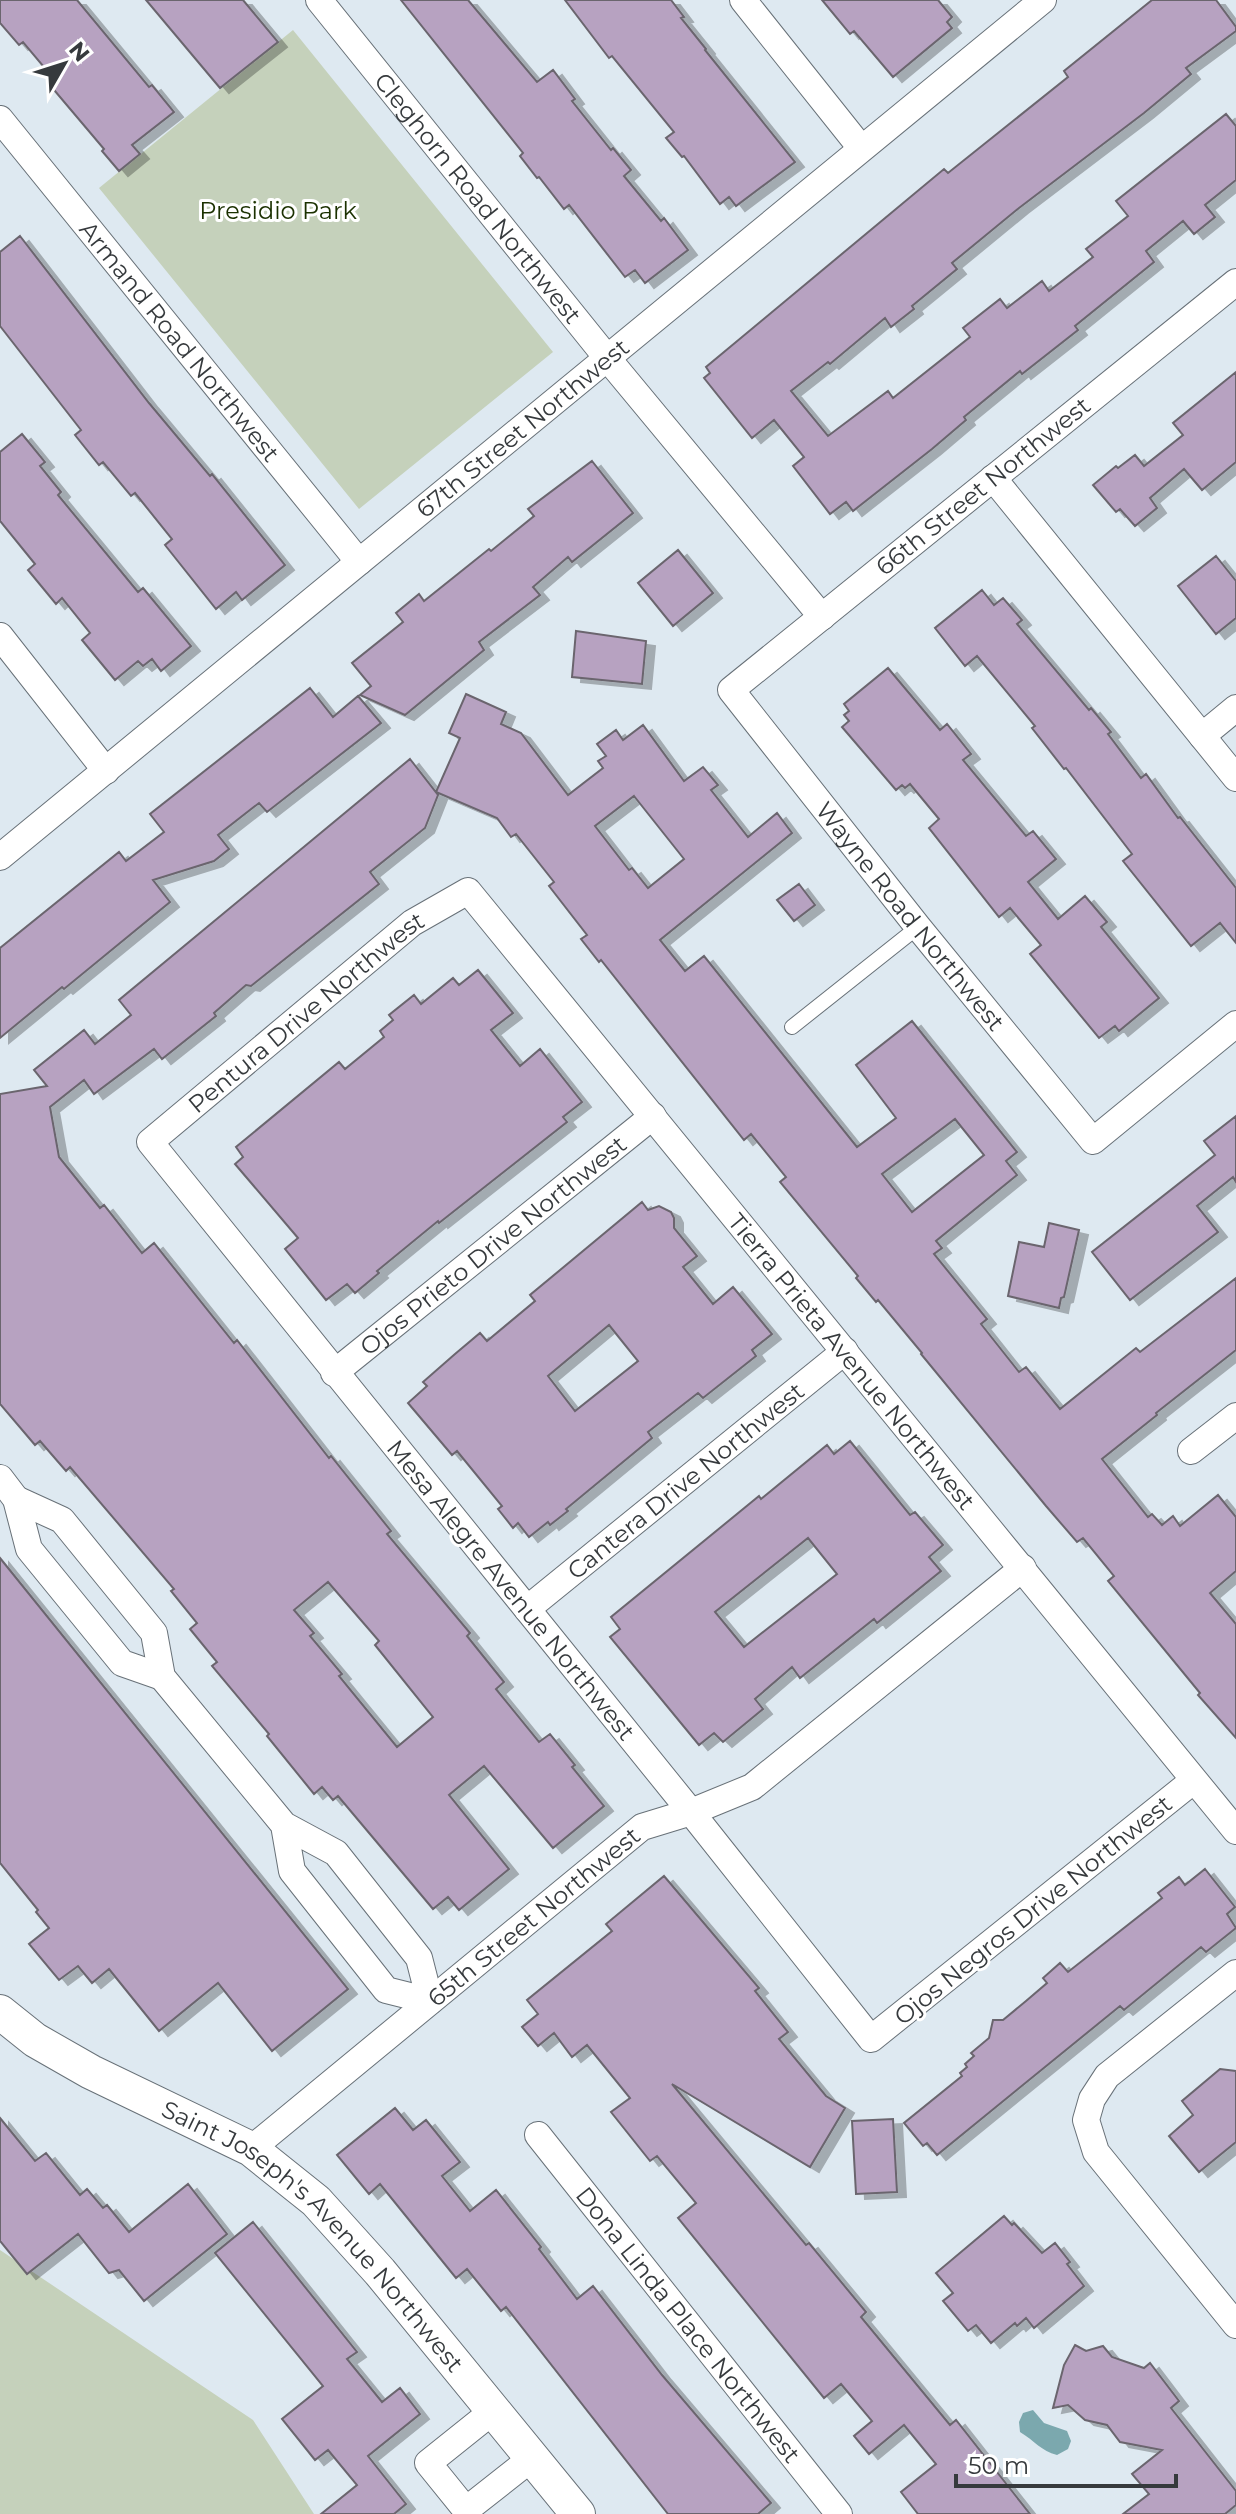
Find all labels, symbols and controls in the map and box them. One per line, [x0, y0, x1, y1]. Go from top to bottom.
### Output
north arrow [24, 24, 104, 104]
text: N [63, 36, 95, 67]
street label: Cleghorn Road Northwest [369, 67, 588, 329]
park label: Presidio Park [199, 196, 357, 225]
street label: Armand Road Northwest [74, 215, 286, 468]
street label: 67th Street Northwest [410, 332, 635, 524]
street label: 66th Street Northwest [870, 390, 1096, 581]
street label: Wayne Road Northwest [810, 796, 1011, 1037]
street label: Pentura Drive Northwest [182, 905, 429, 1119]
street label: Ojos Prieto Drive Northwest [354, 1129, 632, 1361]
street label: Tierra Prieta Avenue Northwest [723, 1207, 982, 1515]
street label: Cantera Drive Northwest [561, 1376, 810, 1585]
street label: Mesa Alegre Avenue Northwest [381, 1434, 641, 1746]
street label: Ojos Negros Drive Northwest [888, 1789, 1178, 2031]
street label: 65th Street Northwest [421, 1820, 646, 2012]
street label: Saint Joseph's Avenue Northwest [157, 2094, 470, 2378]
street label: Dona Linda Place Northwest [570, 2181, 807, 2468]
scale bar [956, 2438, 1176, 2488]
text: 50 m [968, 2451, 1029, 2480]

